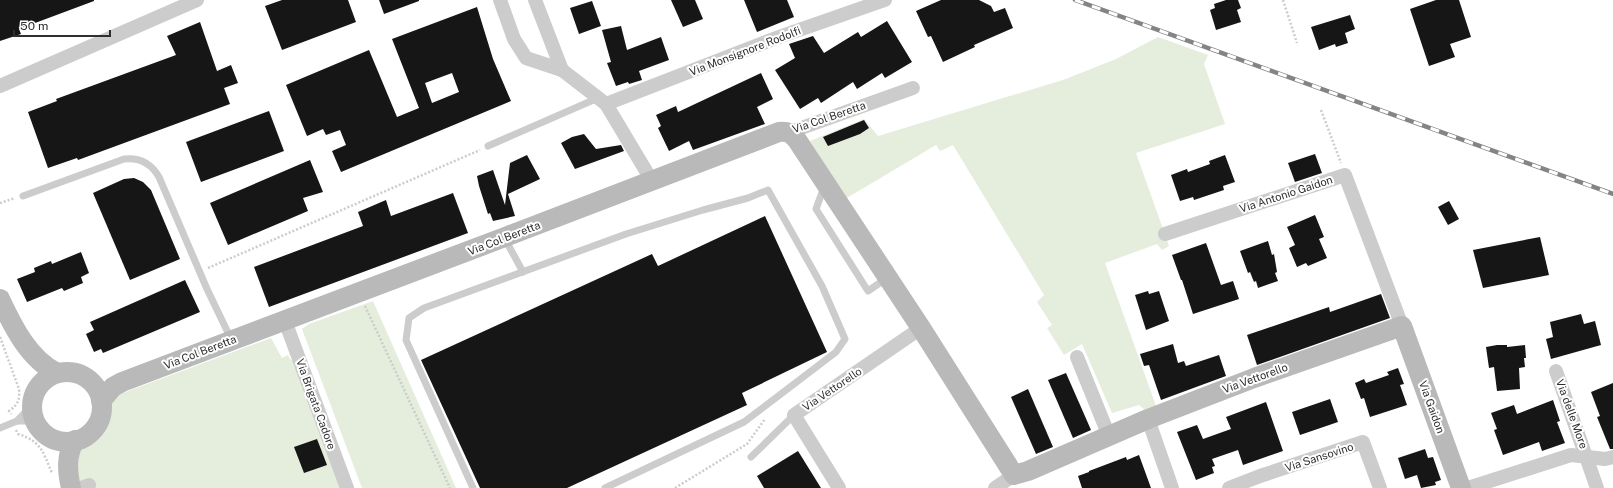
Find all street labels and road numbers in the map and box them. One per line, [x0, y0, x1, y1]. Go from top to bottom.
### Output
street label: Via Monsignore Rodolfi [688, 24, 802, 78]
street label: Via Col Beretta [791, 99, 867, 135]
street label: Via Antonio Gaidon [1238, 173, 1334, 215]
street label: Via Col Beretta [466, 219, 542, 257]
street label: Via Col Beretta [162, 333, 238, 371]
street label: Via Brigata Cadore [294, 357, 338, 451]
street label: Via Vettorello [1221, 361, 1289, 395]
street label: Via Vettorello [800, 365, 864, 413]
street label: Via delle More [1554, 378, 1590, 450]
street label: Via Gaidon [1417, 379, 1447, 435]
street label: Via Sansovino [1283, 440, 1355, 474]

